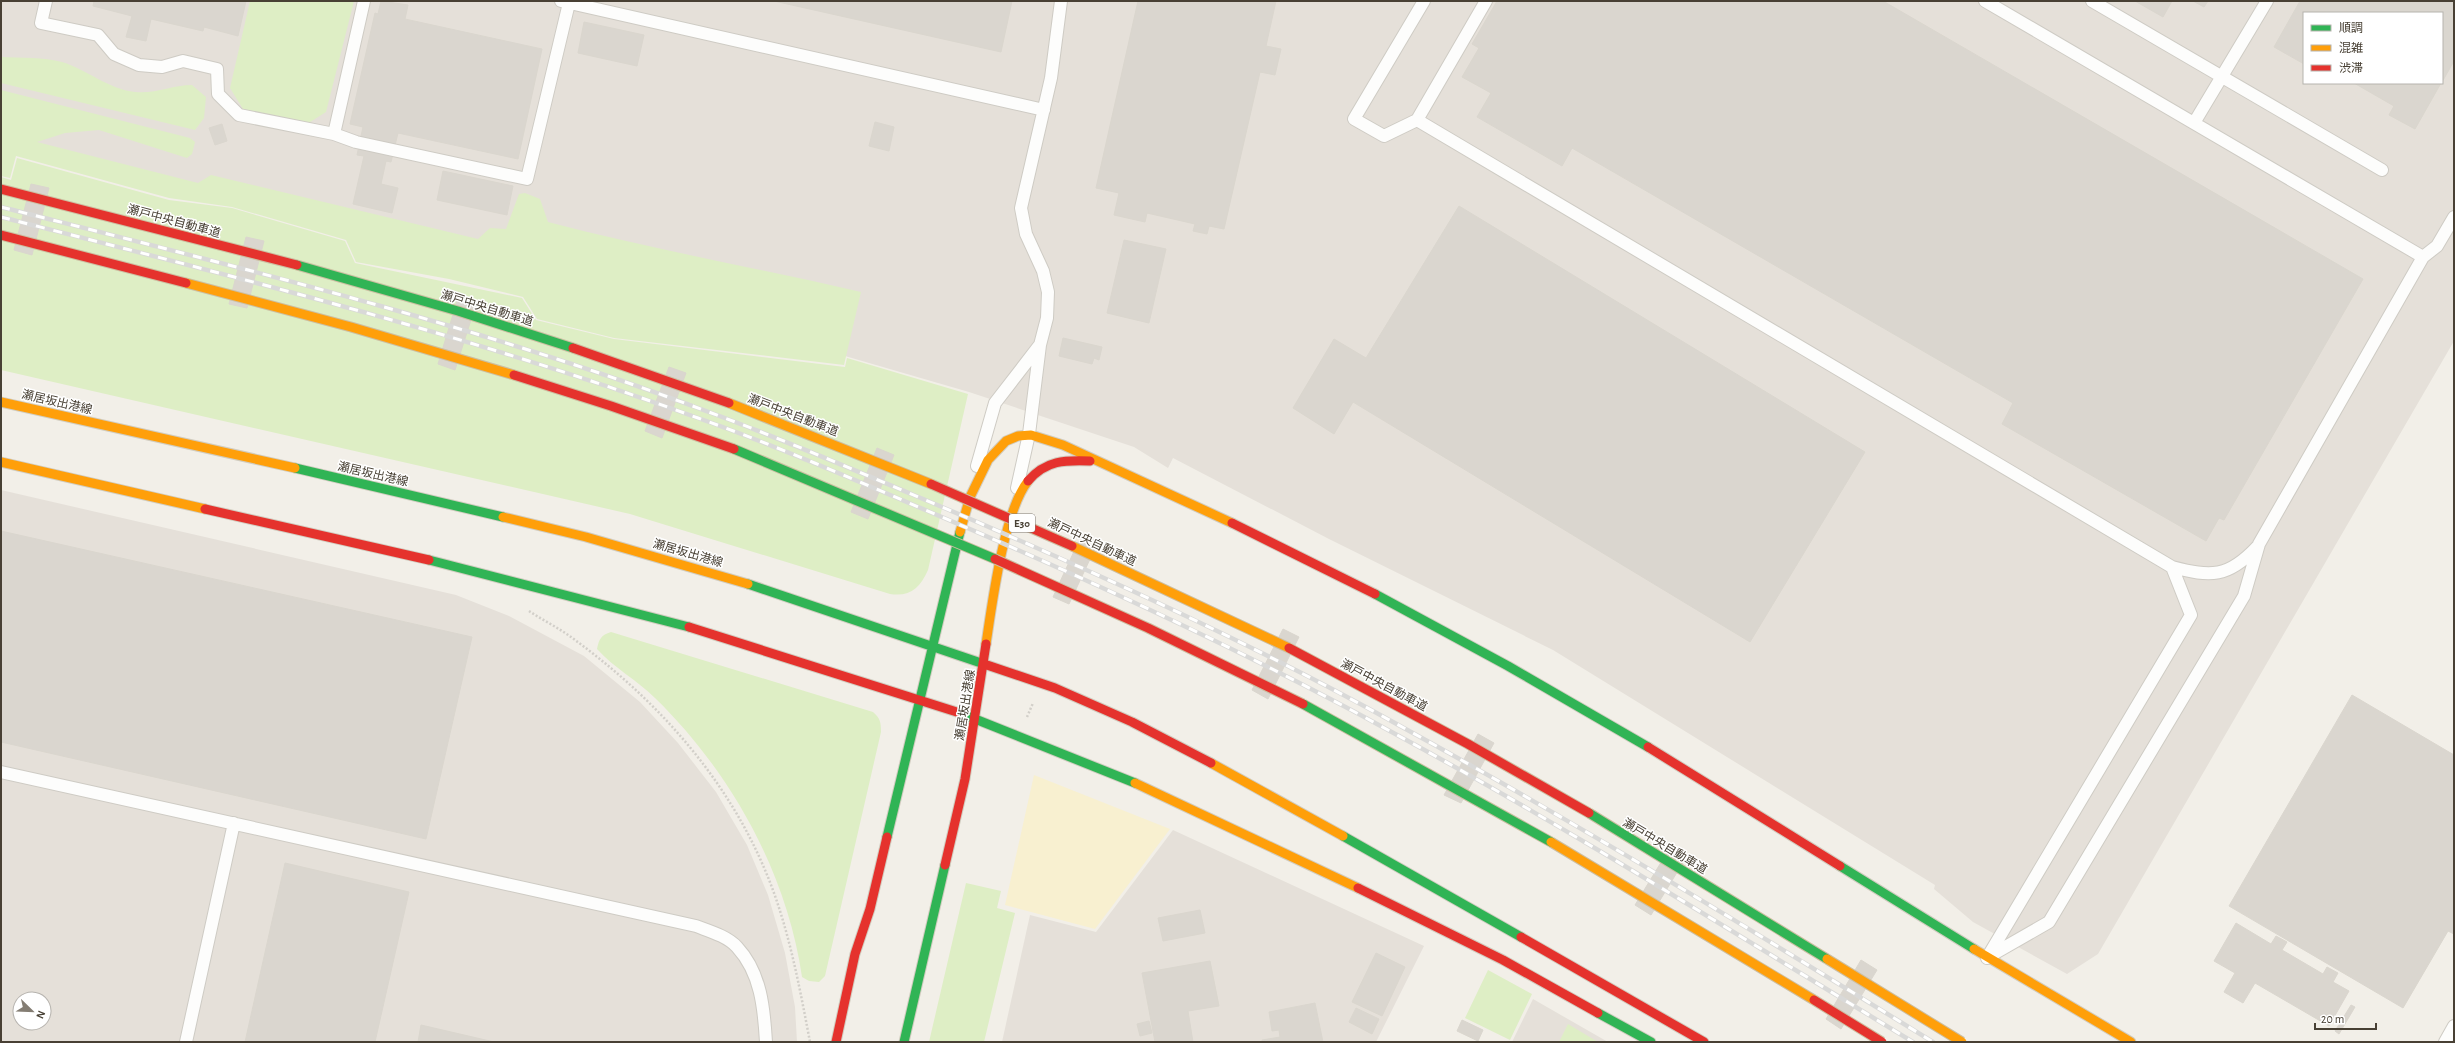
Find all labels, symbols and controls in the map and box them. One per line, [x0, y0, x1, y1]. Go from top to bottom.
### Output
legend [2303, 12, 2443, 84]
text: 順調 [2339, 22, 2363, 34]
text: 混雑 [2339, 41, 2363, 54]
text: 渋滞 [2339, 62, 2363, 74]
street label: 瀬戸中央自動車道 [126, 202, 222, 239]
street label: 瀬戸中央自動車道 [439, 287, 535, 328]
street label: 瀬居坂出港線 [21, 387, 94, 416]
street label: 瀬戸中央自動車道 [746, 391, 840, 438]
street label: 瀬居坂出港線 [337, 459, 410, 488]
road number: E30 [1009, 514, 1035, 532]
street label: 瀬戸中央自動車道 [1046, 515, 1138, 568]
street label: 瀬居坂出港線 [652, 536, 725, 569]
street label: 瀬戸中央自動車道 [1339, 656, 1430, 713]
street label: 瀬居坂出港線 [952, 668, 977, 742]
street label: 瀬戸中央自動車道 [1621, 815, 1710, 876]
north arrow [12, 991, 52, 1031]
scale bar [2315, 1005, 2376, 1031]
text: N [34, 1009, 47, 1020]
text: 20 m [2321, 1013, 2344, 1025]

